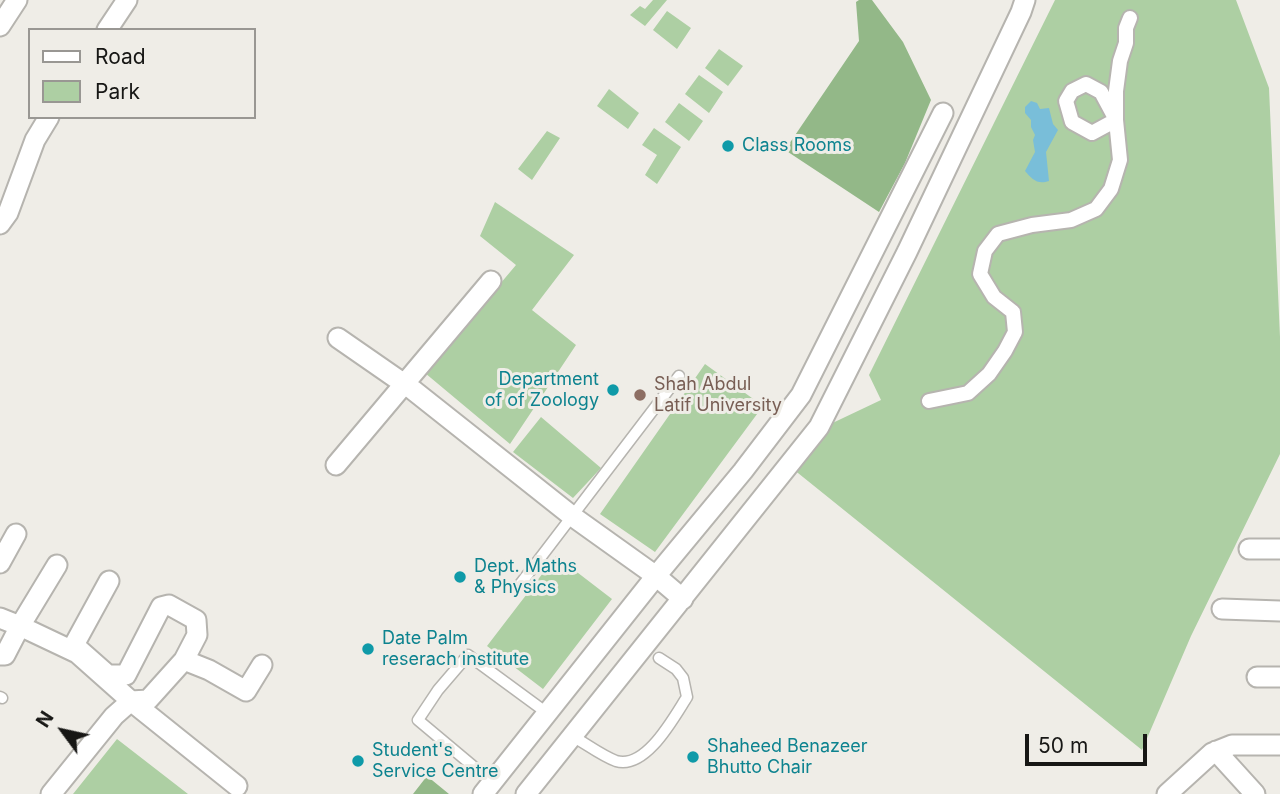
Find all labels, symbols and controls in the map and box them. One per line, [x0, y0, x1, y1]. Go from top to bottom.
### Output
legend [28, 28, 256, 119]
text: Road [95, 44, 146, 69]
text: Park [95, 79, 140, 104]
place label: Class Rooms [742, 135, 852, 157]
marker: Class Rooms [720, 138, 736, 154]
place label: Department of of Zoology [485, 369, 599, 412]
place label: Shah Abdul Latif University [654, 374, 782, 416]
marker: Department of of Zoology [605, 382, 621, 398]
marker: Shah Abdul Latif University [632, 387, 648, 403]
place label: Dept. Maths & Physics [474, 556, 577, 598]
marker: Dept. Maths & Physics [452, 569, 468, 585]
place label: Date Palm reserach institute [382, 628, 529, 670]
marker: Date Palm reserach institute [360, 641, 376, 657]
north arrow [28, 696, 98, 766]
text: N [31, 707, 59, 732]
scale bar [1028, 720, 1150, 764]
text: 50 m [1038, 733, 1088, 758]
place label: Shaheed Benazeer Bhutto Chair [707, 736, 867, 778]
place label: Student's Service Centre [372, 740, 499, 782]
marker: Shaheed Benazeer Bhutto Chair [685, 749, 701, 765]
marker: Student's Service Centre [350, 753, 366, 769]

